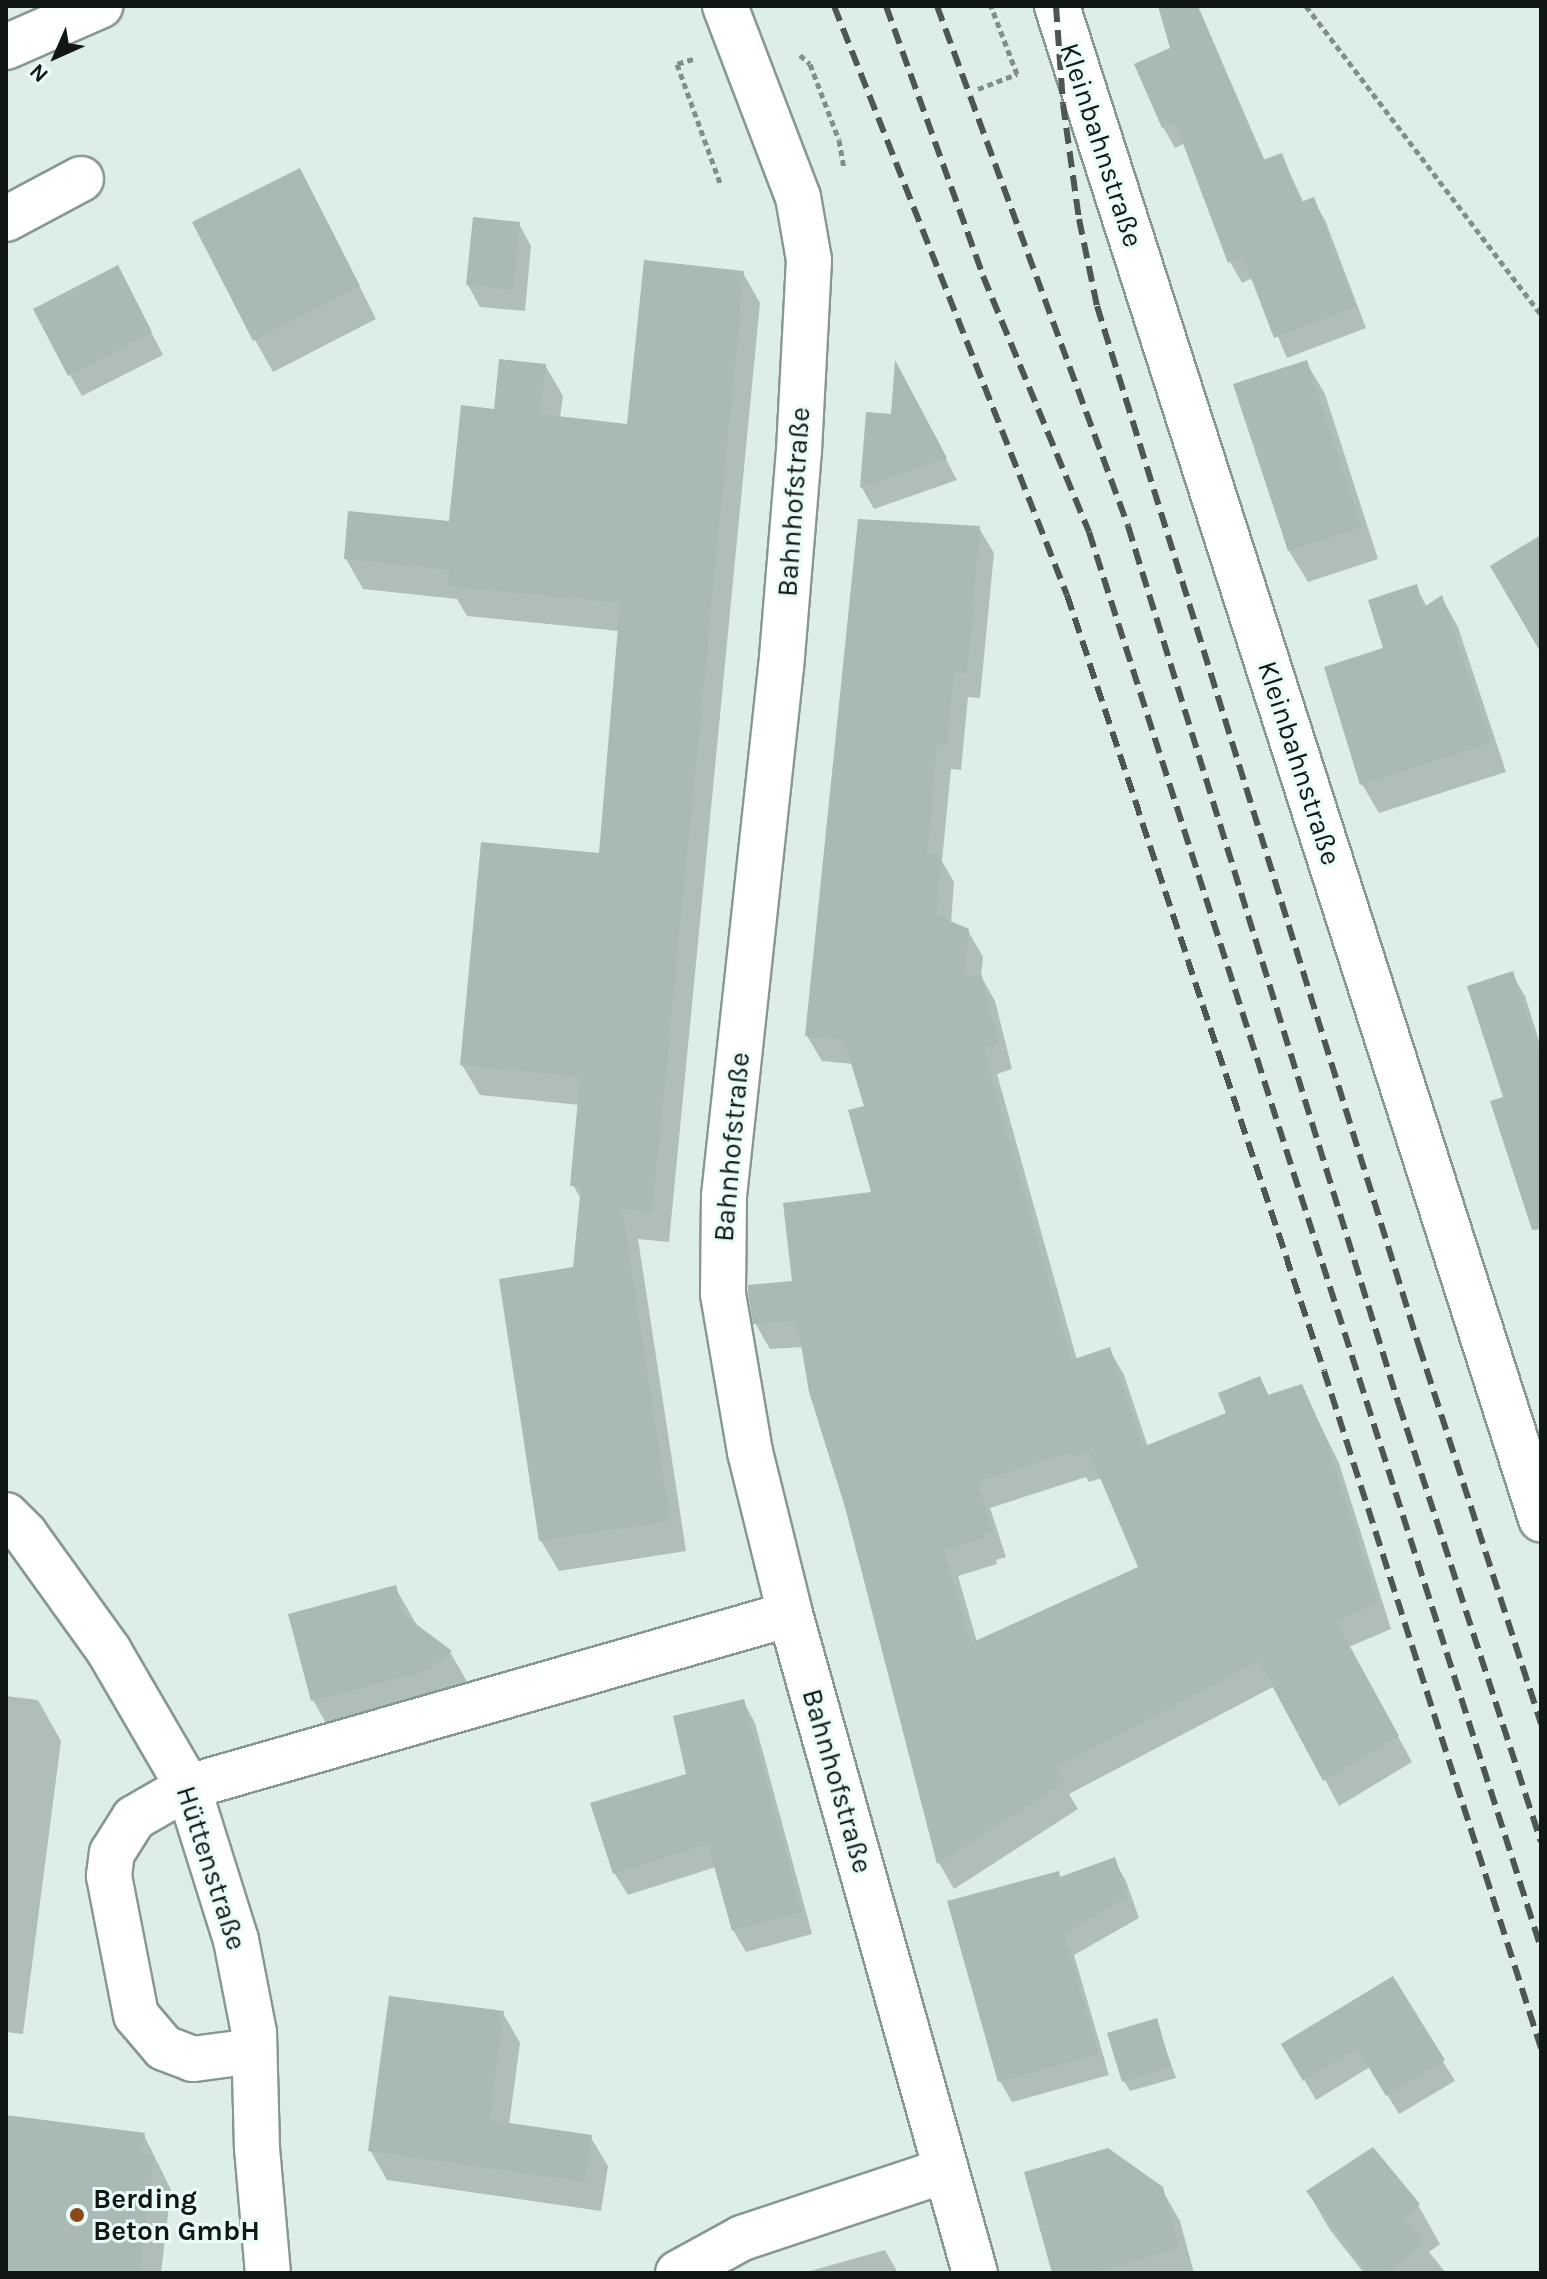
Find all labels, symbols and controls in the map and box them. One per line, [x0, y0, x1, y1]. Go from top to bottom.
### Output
north arrow [16, 16, 96, 96]
street label: Kleinbahnstraße [1052, 39, 1150, 251]
text: N [24, 58, 54, 88]
street label: Bahnhofstraße [771, 406, 817, 598]
street label: Kleinbahnstraße [1250, 657, 1348, 869]
street label: Bahnhofstraße [707, 1051, 757, 1243]
street label: Bahnhofstraße [795, 1685, 879, 1877]
street label: Hüttenstraße [169, 1782, 253, 1954]
place label: Berding Beton GmbH [93, 2182, 260, 2248]
marker: Berding Beton GmbH [68, 2206, 86, 2224]

